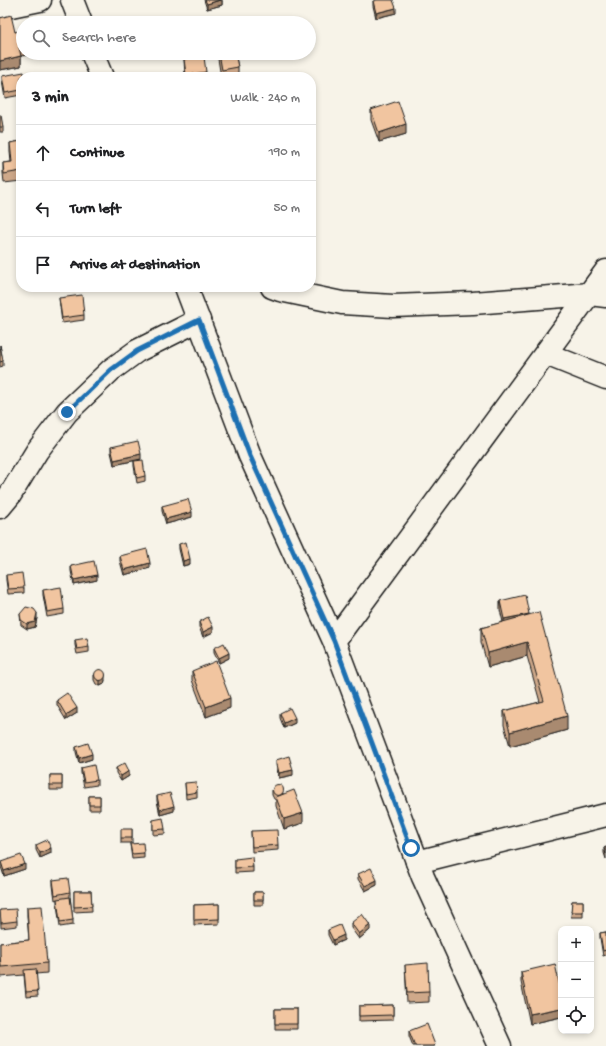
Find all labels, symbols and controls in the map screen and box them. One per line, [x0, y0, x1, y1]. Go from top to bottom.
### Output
search box [16, 16, 316, 60]
icon: search [30, 27, 52, 49]
text: Search here [62, 29, 136, 47]
text: 3 min [32, 88, 69, 108]
text: Walk · 240 m [231, 91, 300, 106]
icon: ahead [32, 142, 54, 164]
text: Continue [70, 144, 124, 162]
text: 190 m [269, 145, 300, 160]
icon: left [32, 198, 54, 220]
text: Turn left [70, 200, 121, 218]
text: 50 m [273, 201, 300, 216]
icon: arrive [32, 254, 54, 276]
text: Arrive at destination [70, 256, 200, 274]
route end [58, 403, 76, 421]
route start [402, 839, 420, 857]
map controls [558, 926, 594, 1034]
button: + [558, 926, 594, 962]
button: − [558, 962, 594, 998]
button: locate [558, 998, 594, 1034]

